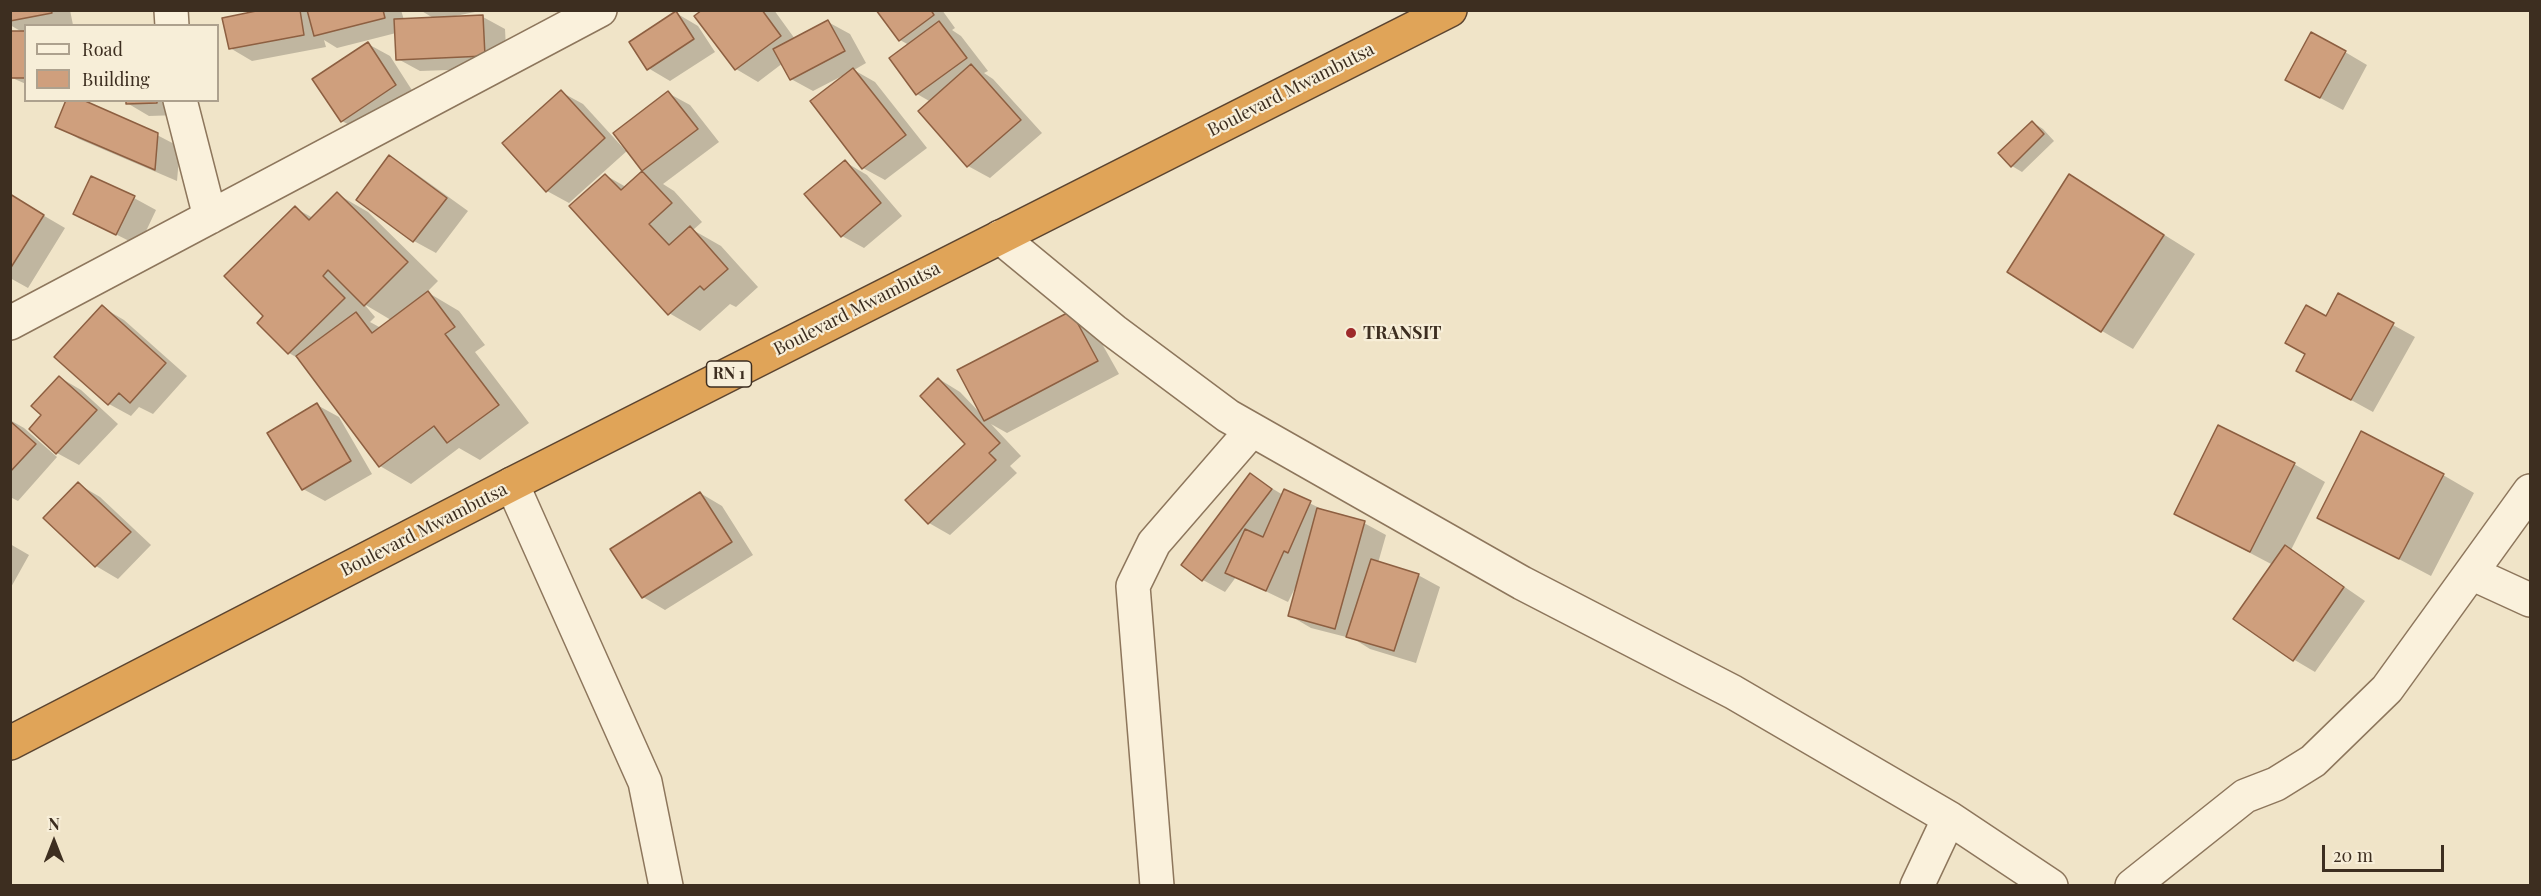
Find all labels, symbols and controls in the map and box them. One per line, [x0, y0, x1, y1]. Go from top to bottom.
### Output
legend [24, 24, 219, 102]
text: Road [82, 37, 123, 61]
street label: Boulevard Mwambutsa [1204, 39, 1378, 141]
text: Building [82, 67, 150, 91]
street label: Boulevard Mwambutsa [770, 258, 944, 360]
place label: TRANSIT [1363, 322, 1441, 344]
marker: TRANSIT [1344, 326, 1358, 340]
road number: RN 1 [706, 361, 752, 387]
street label: Boulevard Mwambutsa [337, 479, 511, 581]
north arrow [24, 812, 84, 872]
text: N [48, 813, 60, 834]
scale bar [2325, 833, 2446, 871]
text: 20 m [2333, 843, 2373, 867]

